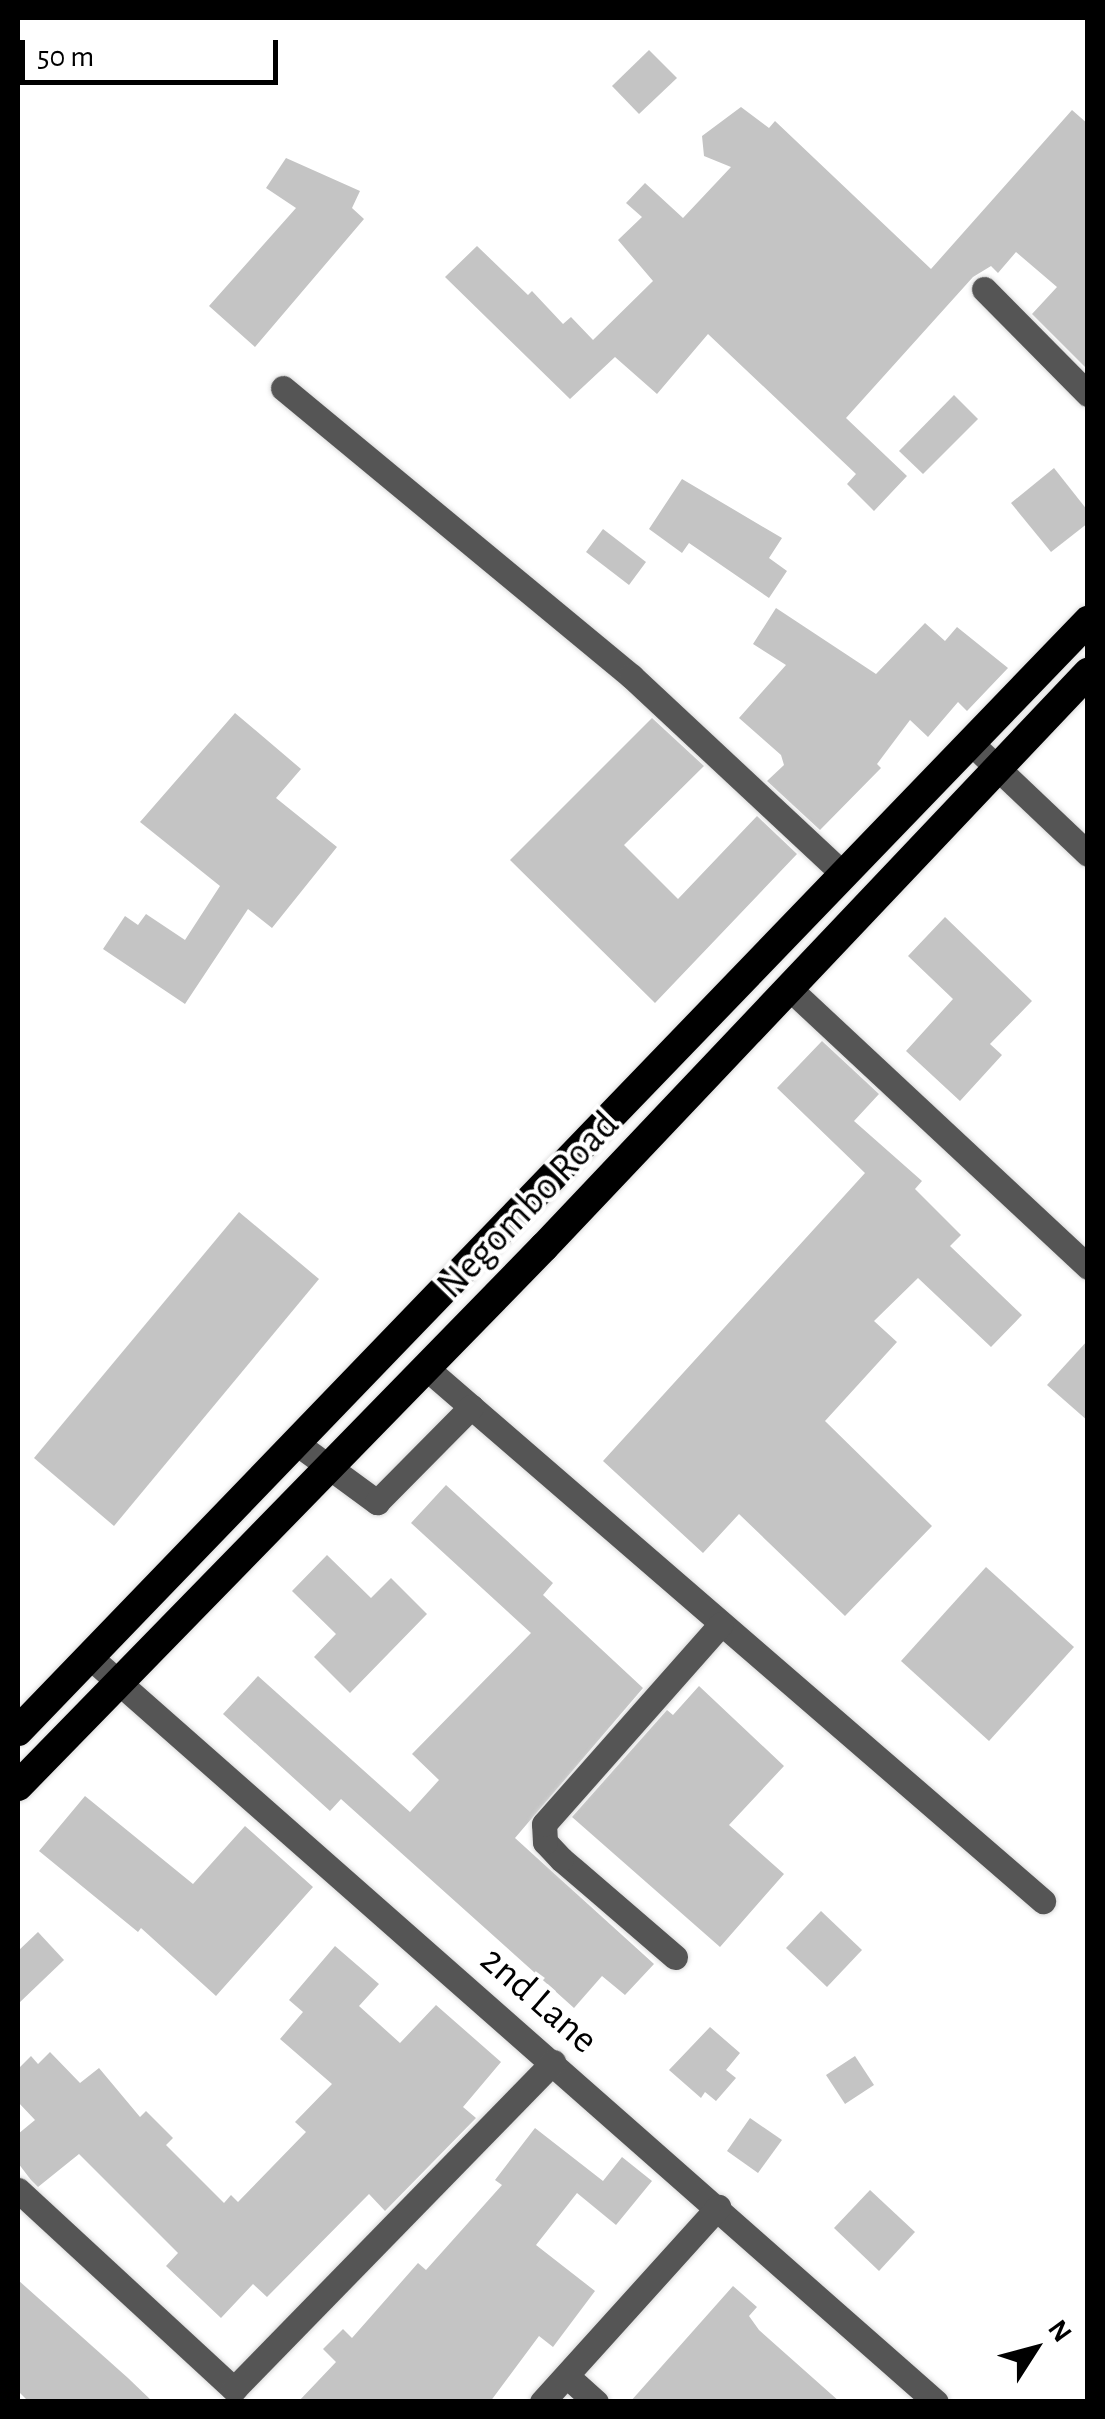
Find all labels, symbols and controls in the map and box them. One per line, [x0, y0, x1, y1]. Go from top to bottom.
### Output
scale bar [25, 20, 282, 82]
text: 50 m [37, 42, 94, 72]
street label: Negombo Road [427, 1101, 629, 1309]
street label: 2nd Lane [470, 1936, 608, 2064]
north arrow [985, 2299, 1085, 2399]
text: N [1042, 2315, 1076, 2347]

